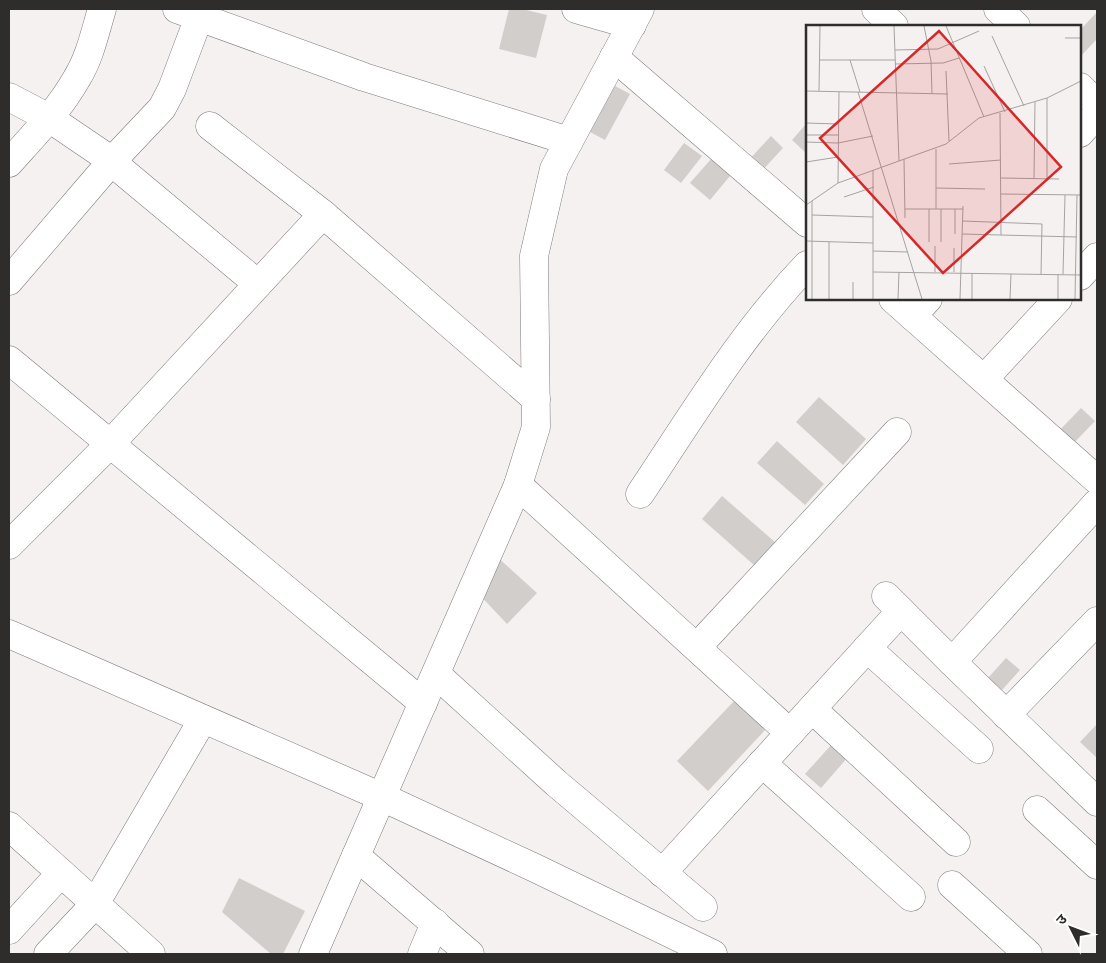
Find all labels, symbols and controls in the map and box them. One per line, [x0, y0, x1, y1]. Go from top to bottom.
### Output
inset map [806, 25, 1081, 300]
north arrow [1046, 903, 1096, 953]
text: उ [1051, 909, 1071, 928]

